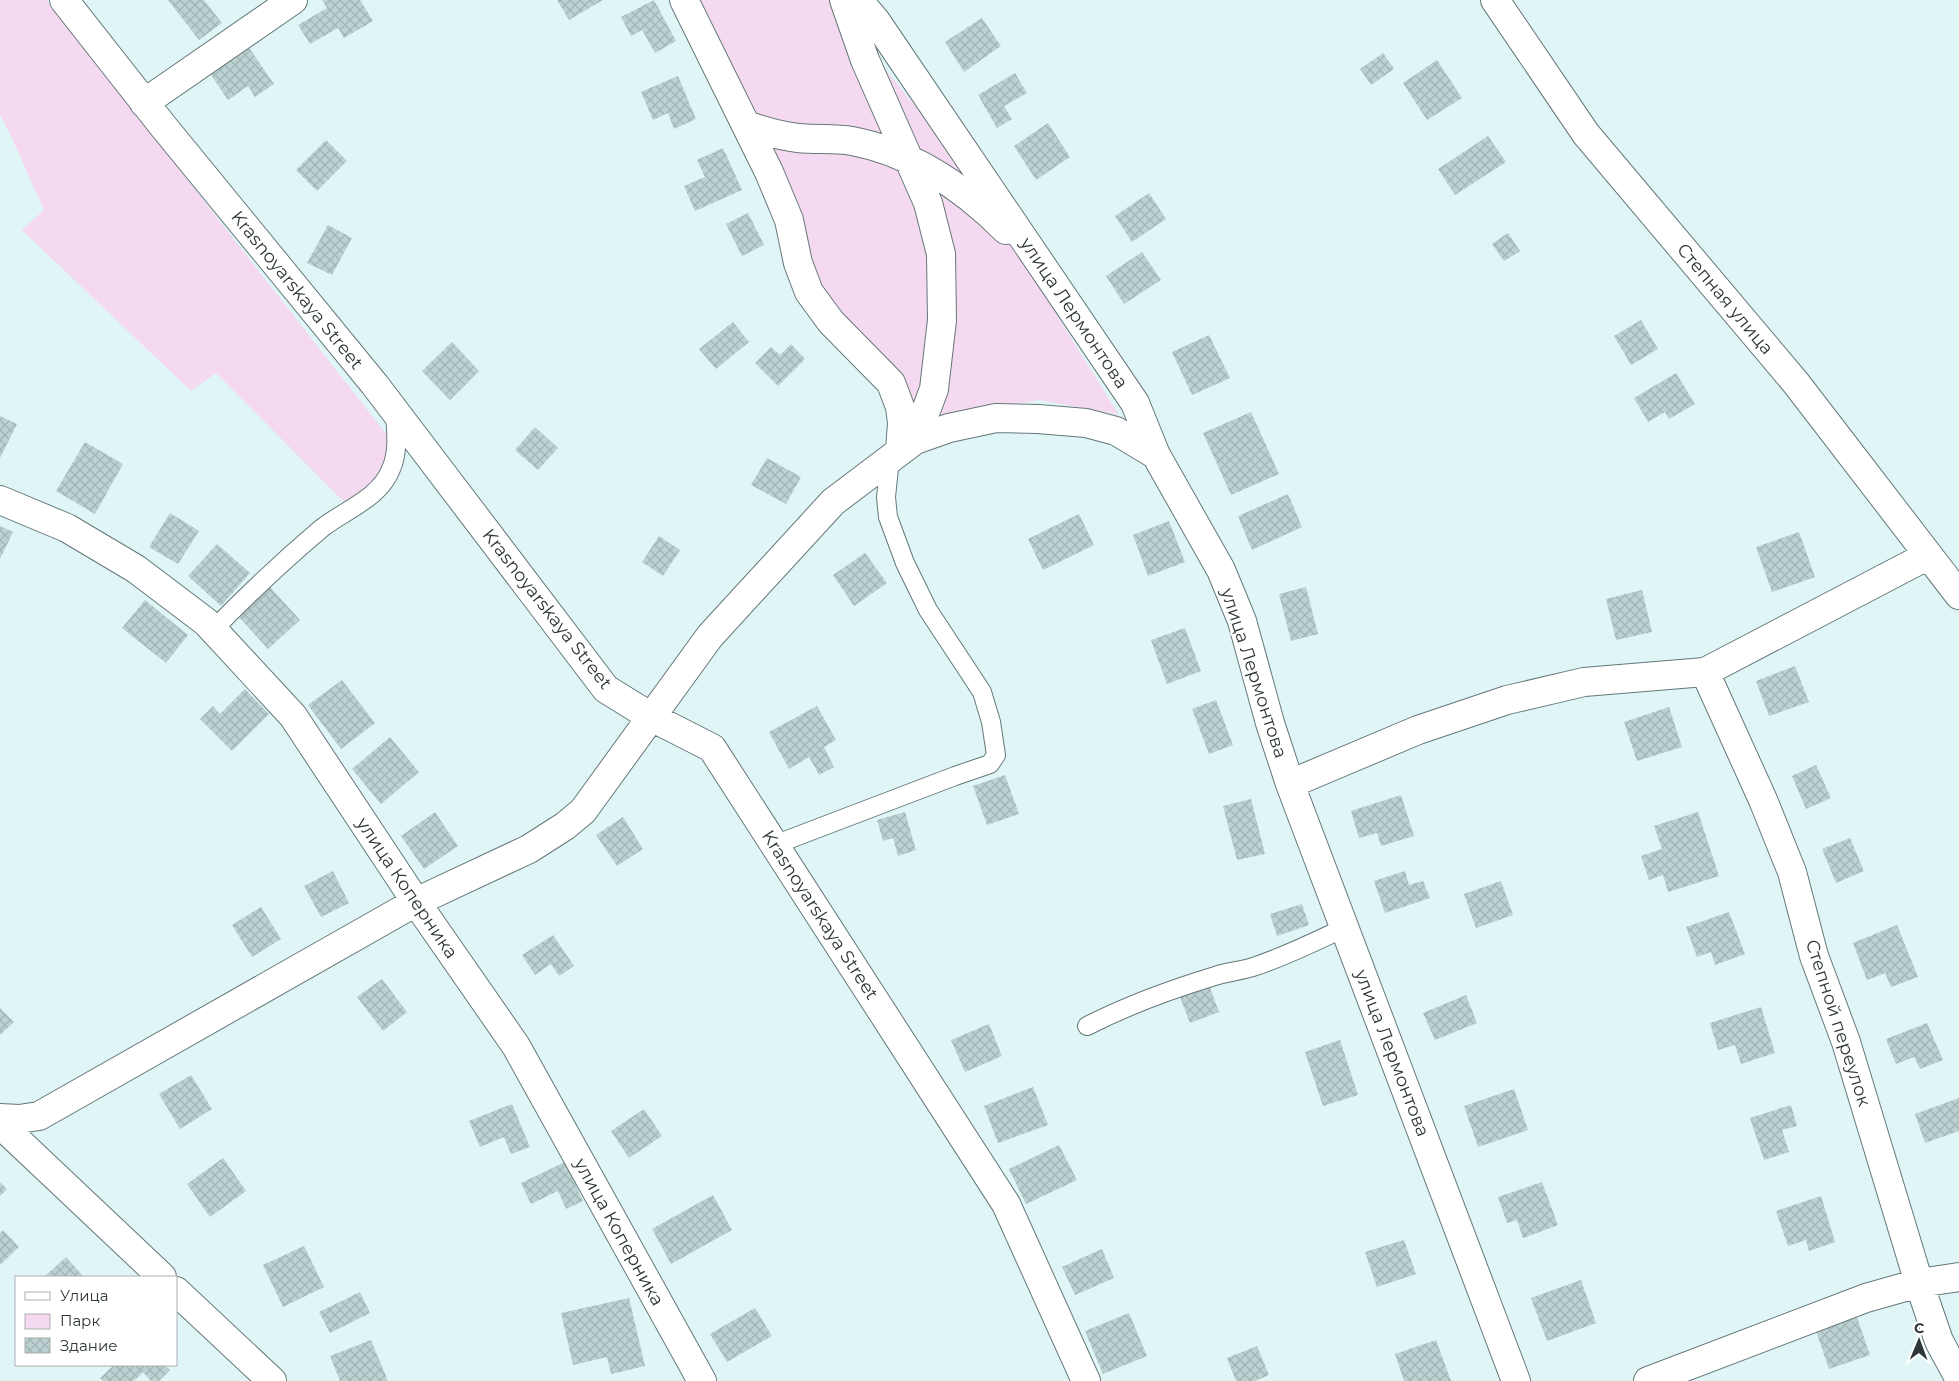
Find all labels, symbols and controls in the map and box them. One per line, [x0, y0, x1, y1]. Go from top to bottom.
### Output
street label: Krasnoyarskaya Street [226, 206, 368, 374]
street label: улица Лермонтова [1015, 233, 1133, 393]
street label: Степная улица [1672, 239, 1778, 359]
street label: Krasnoyarskaya Street [477, 524, 617, 694]
street label: улица Лермонтова [1216, 584, 1292, 761]
street label: улица Коперника [351, 812, 462, 963]
street label: Krasnoyarskaya Street [757, 826, 883, 1004]
street label: Степной переулок [1801, 937, 1876, 1110]
street label: улица Лермонтова [1350, 965, 1434, 1140]
street label: улица Коперника [569, 1153, 669, 1310]
legend [15, 1276, 178, 1366]
text: Улица [60, 1286, 108, 1305]
text: Парк [60, 1311, 100, 1330]
north arrow [1894, 1316, 1944, 1366]
text: С [1914, 1319, 1924, 1337]
text: Здание [60, 1336, 118, 1355]

